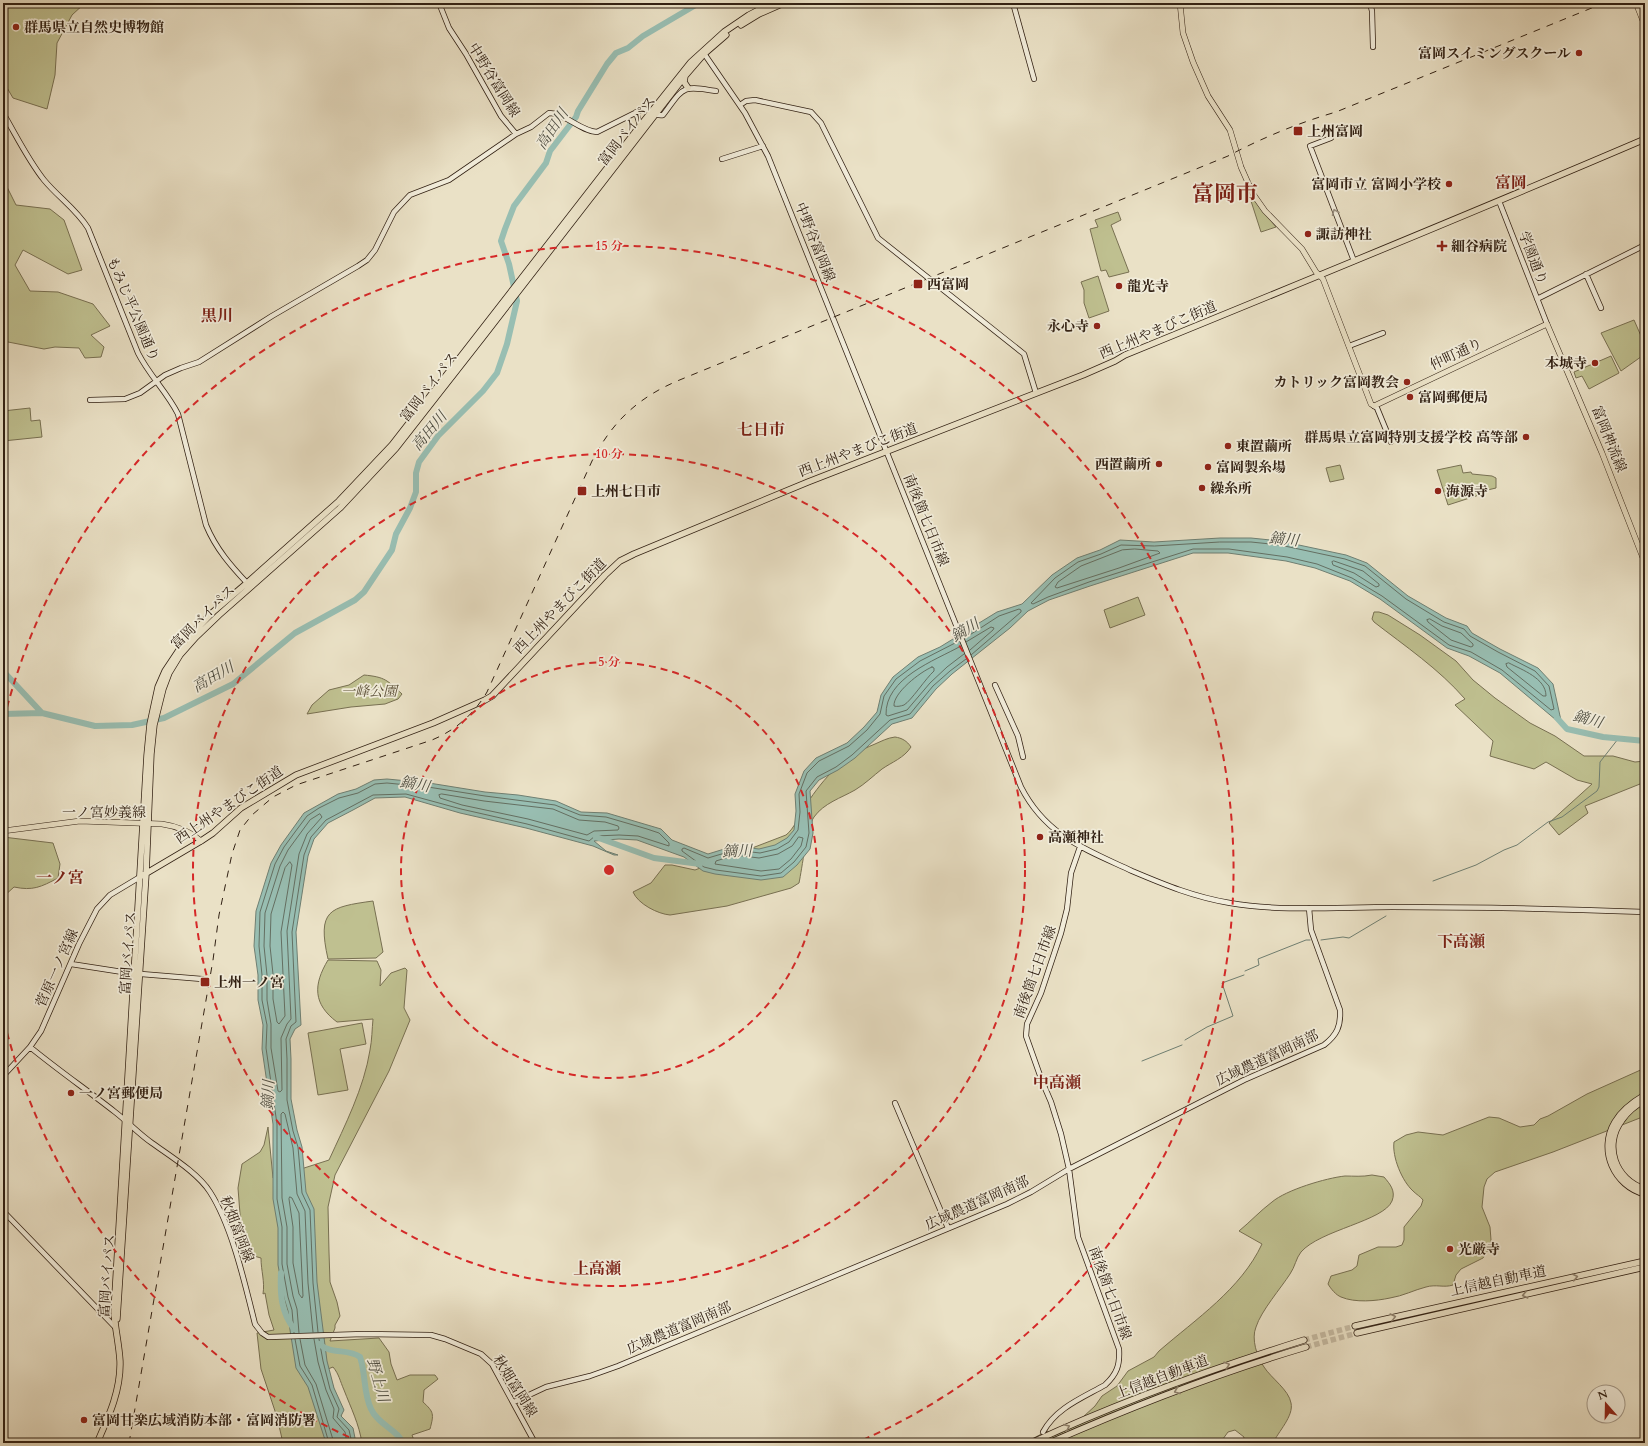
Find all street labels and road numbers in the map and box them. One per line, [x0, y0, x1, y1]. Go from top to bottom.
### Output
street label: 中野谷富岡線 [464, 39, 524, 121]
street label: 富岡バイパス [594, 92, 660, 170]
street label: 中野谷富岡線 [790, 199, 840, 285]
street label: 学園通り [1514, 228, 1552, 288]
street label: もみじ平公園通り [102, 254, 164, 364]
street label: 西上州やまびこ街道 [1096, 297, 1220, 363]
street label: 仲町通り [1427, 334, 1485, 374]
street label: 富岡バイパス [396, 348, 462, 426]
street label: 富岡神流線 [1587, 403, 1631, 475]
street label: 西上州やまびこ街道 [796, 419, 920, 481]
street label: 南後箇七日市線 [899, 471, 953, 569]
street label: 西上州やまびこ街道 [509, 554, 611, 658]
street label: 富岡バイパス [167, 581, 239, 653]
street label: 西上州やまびこ街道 [171, 762, 287, 848]
street label: 一ノ宮妙義線 [62, 803, 146, 822]
street label: 富岡バイパス [116, 911, 140, 995]
street label: 南後箇七日市線 [1009, 923, 1061, 1021]
street label: 菅原一ノ宮線 [31, 926, 83, 1010]
street label: 広域農道富岡南部 [1212, 1026, 1322, 1090]
street label: 広域農道富岡南部 [922, 1172, 1032, 1234]
street label: 秋畑富岡線 [216, 1193, 258, 1265]
street label: 富岡バイパス [95, 1234, 119, 1318]
street label: 南後箇七日市線 [1084, 1244, 1136, 1342]
street label: 上信越自動車道 [1448, 1262, 1548, 1300]
street label: 広域農道富岡南部 [624, 1297, 734, 1359]
street label: 秋畑富岡線 [488, 1351, 542, 1421]
street label: 上信越自動車道 [1113, 1351, 1211, 1403]

